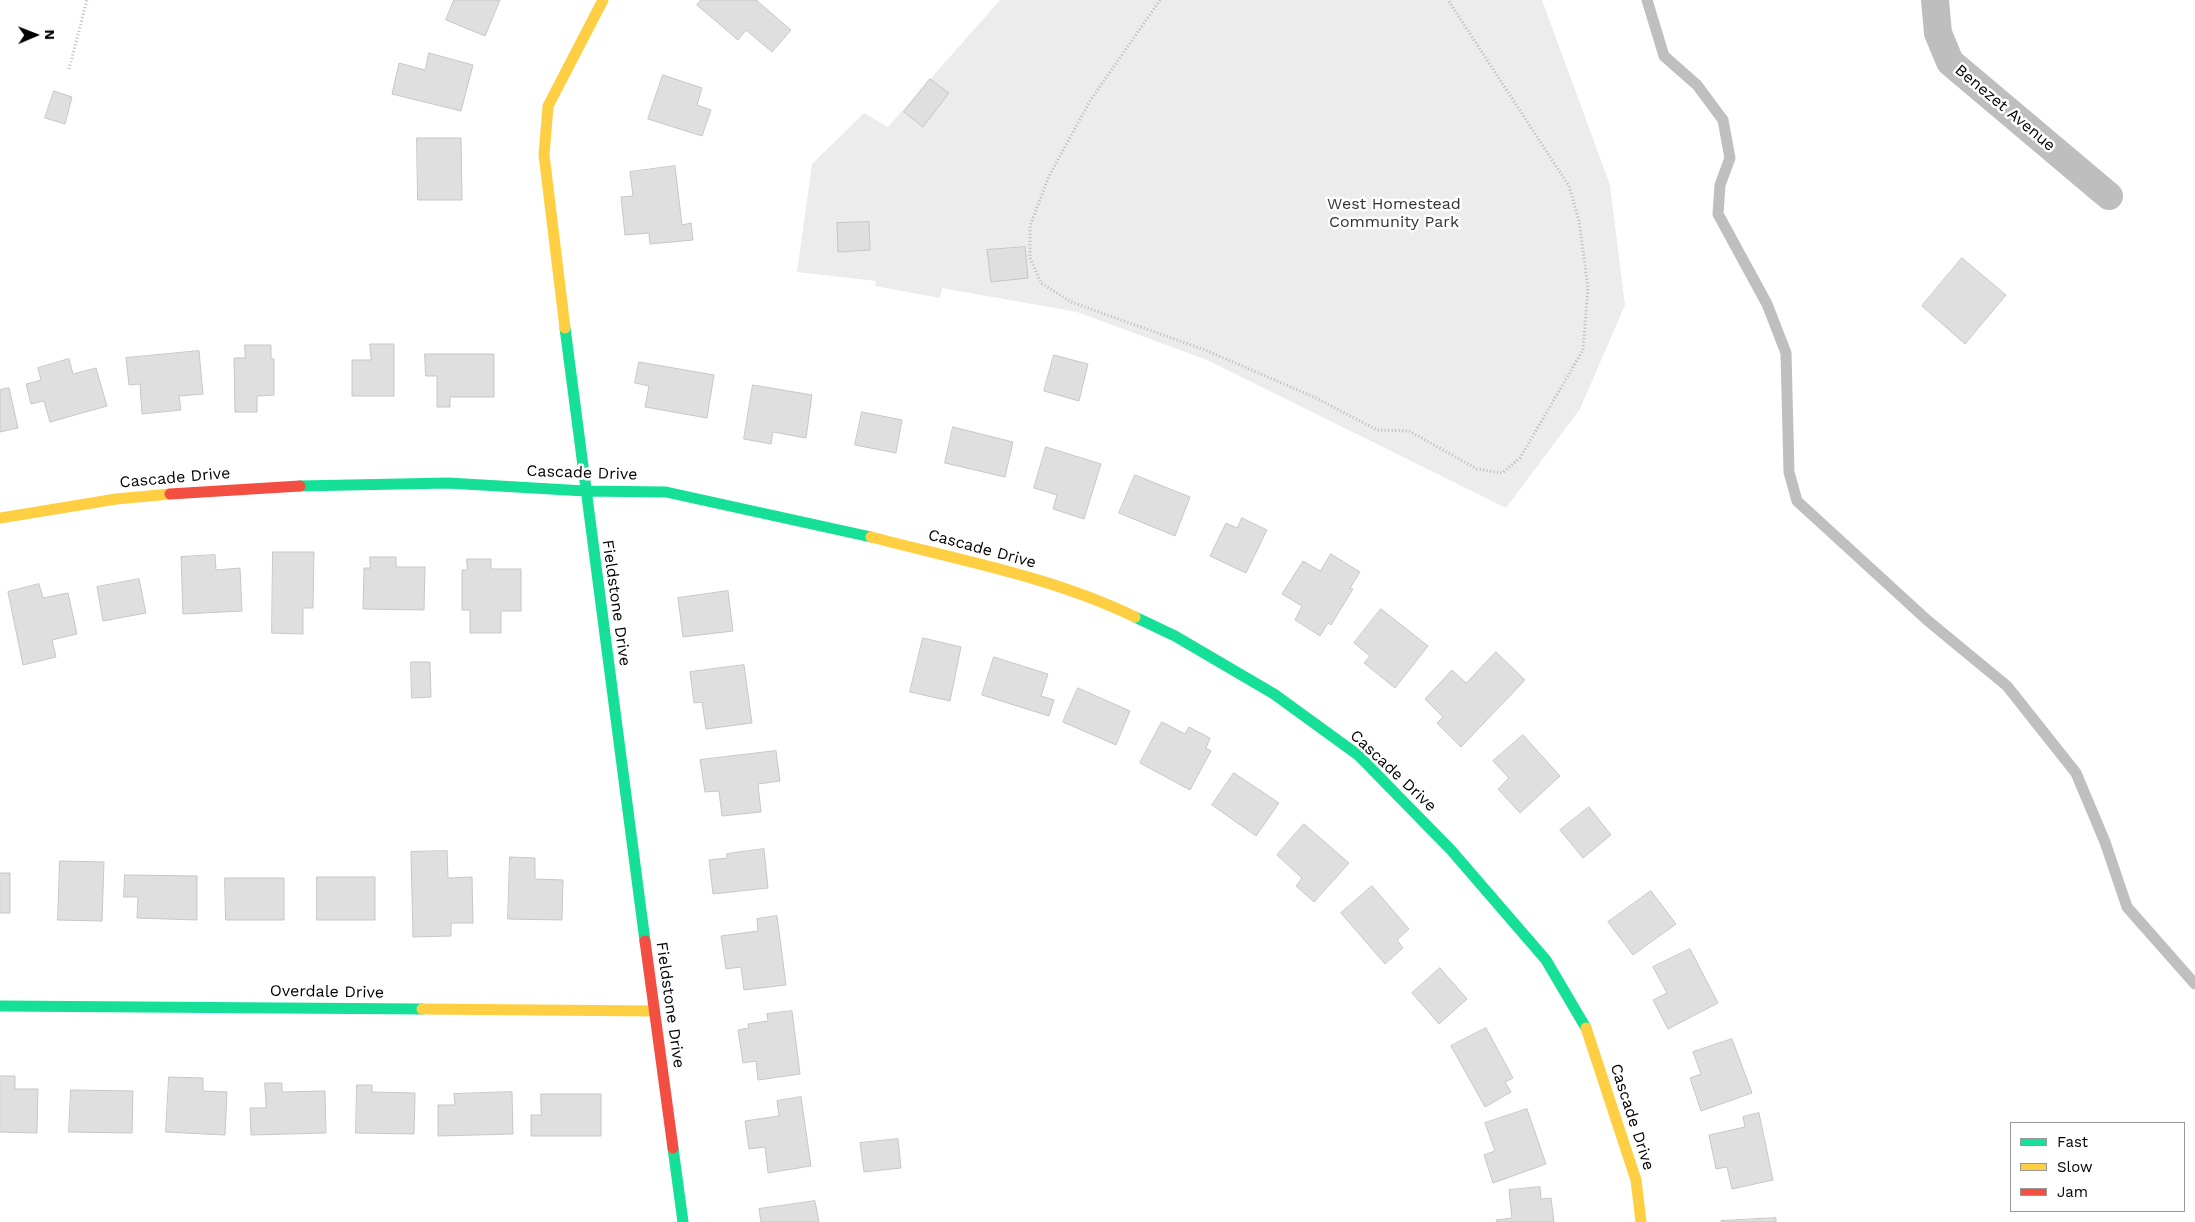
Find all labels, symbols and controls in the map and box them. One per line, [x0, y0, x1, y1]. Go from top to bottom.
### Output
north arrow [10, 10, 60, 60]
text: N [42, 29, 58, 40]
street label: Benezet Avenue [1951, 60, 2059, 156]
park label: West Homestead Community Park [1327, 194, 1461, 232]
street label: Cascade Drive [526, 461, 638, 485]
street label: Cascade Drive [119, 464, 231, 492]
street label: Cascade Drive [926, 525, 1038, 573]
street label: Fieldstone Drive [598, 539, 634, 667]
street label: Cascade Drive [1346, 726, 1440, 816]
street label: Fieldstone Drive [652, 941, 688, 1069]
street label: Overdale Drive [270, 981, 384, 1003]
street label: Cascade Drive [1606, 1061, 1658, 1173]
legend [2010, 1122, 2185, 1212]
text: Fast [2057, 1133, 2088, 1151]
text: Slow [2057, 1158, 2093, 1176]
text: Jam [2057, 1183, 2088, 1201]

